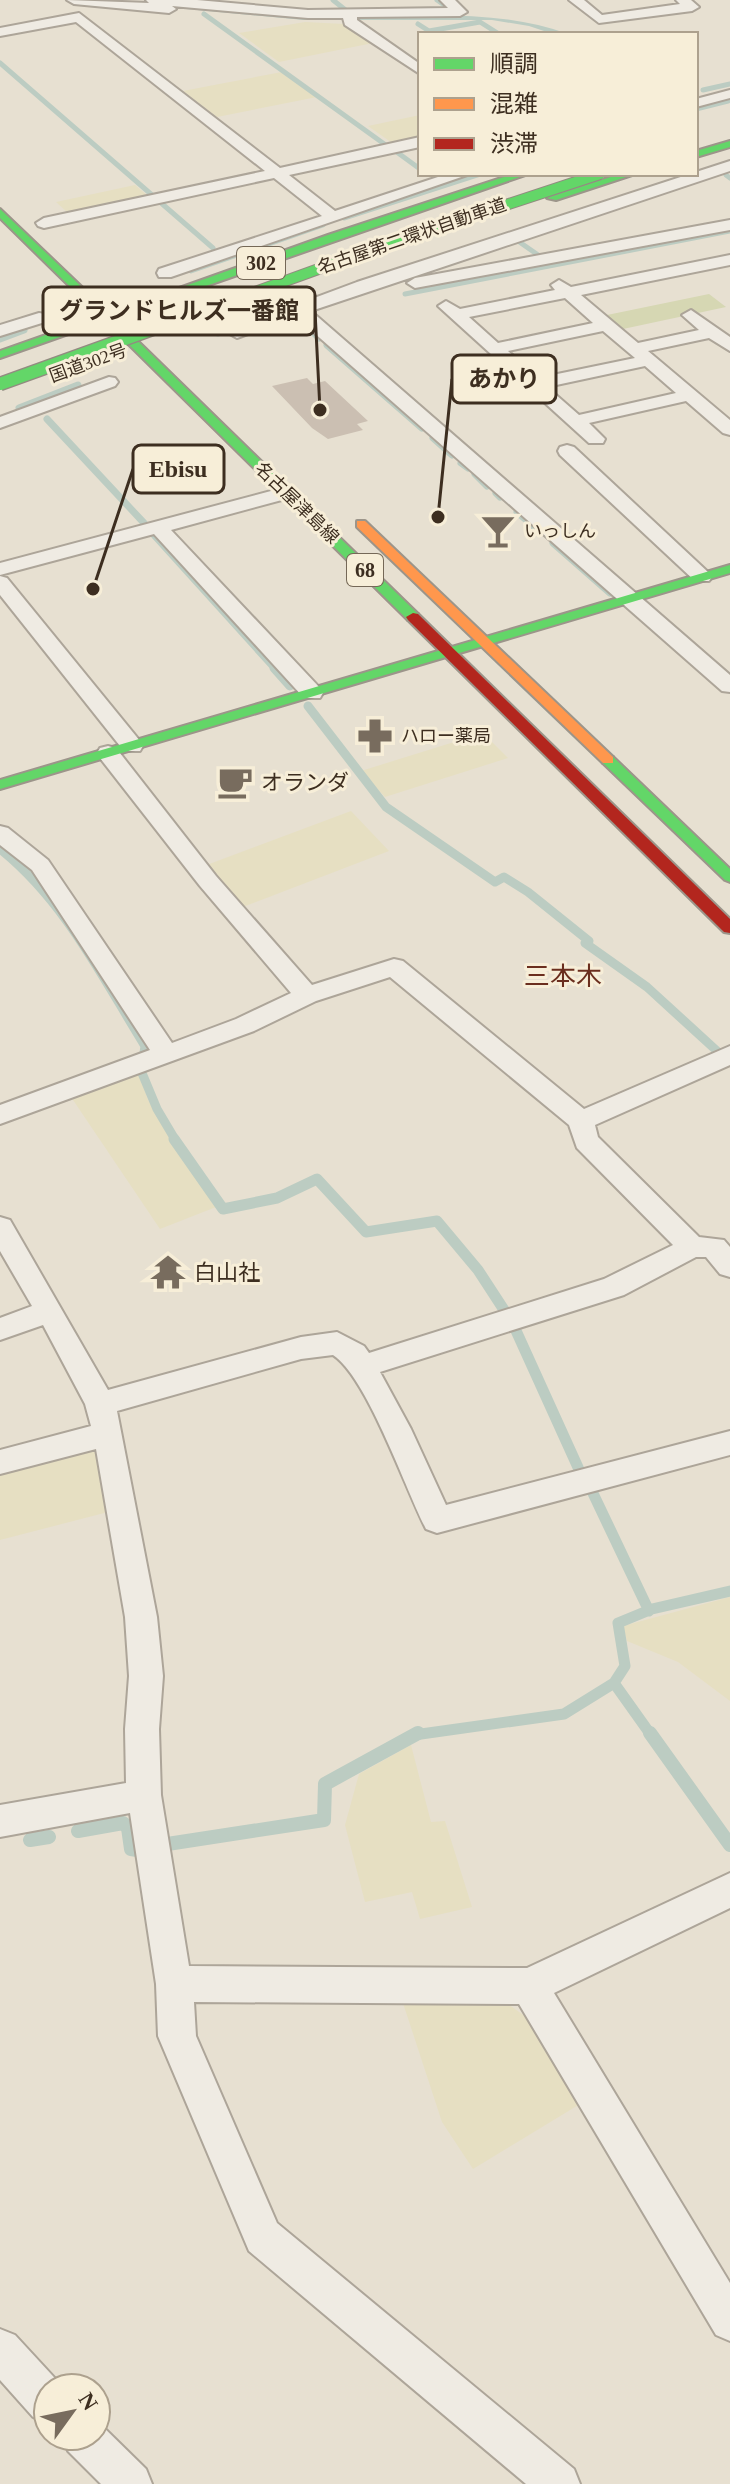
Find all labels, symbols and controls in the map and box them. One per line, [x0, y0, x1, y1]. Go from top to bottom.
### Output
legend [418, 32, 698, 176]
text: 順調 [490, 51, 538, 77]
text: 混雑 [490, 91, 538, 117]
text: 渋滞 [490, 131, 538, 157]
street label: 名古屋第二環状自動車道 [315, 194, 509, 278]
road number: 302 [237, 247, 285, 279]
callout: グランドヒルズ一番館 [43, 287, 315, 335]
text: グランドヒルズ一番館 [59, 298, 299, 324]
street label: 国道302号 [47, 340, 129, 386]
callout: あかり [452, 355, 556, 403]
text: あかり [468, 366, 540, 392]
callout: Ebisu [133, 445, 224, 493]
text: Ebisu [149, 456, 207, 482]
street label: 名古屋津島線 [251, 458, 343, 548]
bar icon: いっしん [479, 512, 517, 550]
place label: いっしん [524, 521, 596, 541]
road number: 68 [347, 554, 383, 586]
pharmacy icon: ハロー薬局 [356, 717, 394, 755]
place label: ハロー薬局 [401, 726, 491, 746]
cafe icon: オランダ [216, 763, 254, 801]
place label: オランダ [261, 770, 349, 795]
district label: 三本木 [524, 962, 602, 991]
temple icon: 白山社 [149, 1253, 187, 1291]
place label: 白山社 [194, 1260, 260, 1285]
north arrow [32, 2372, 112, 2452]
text: N [74, 2388, 103, 2415]

